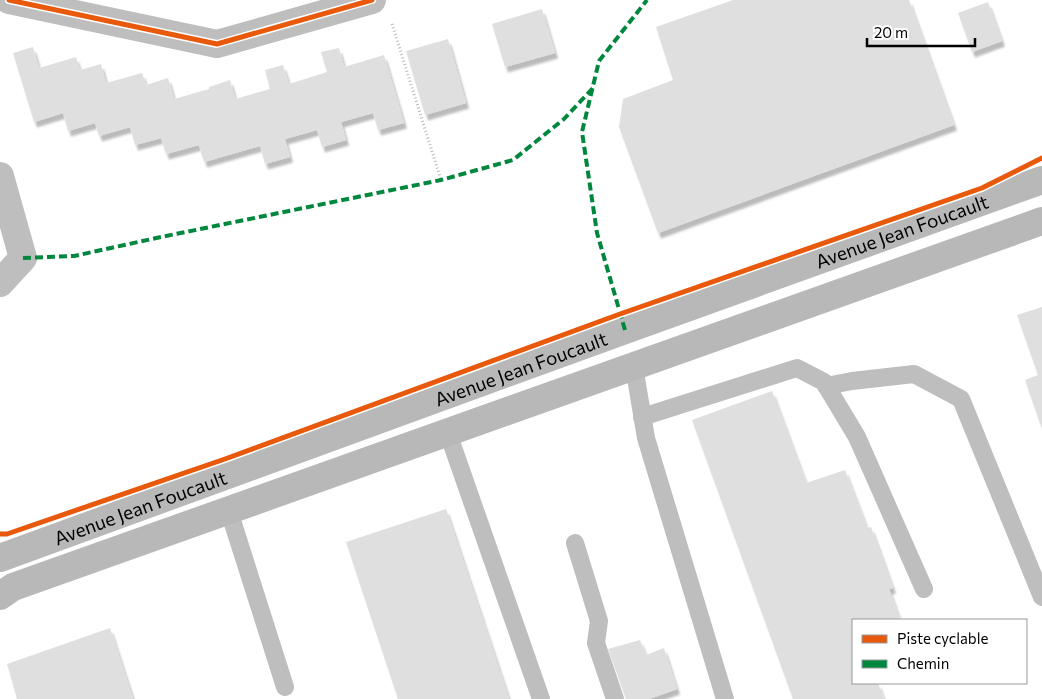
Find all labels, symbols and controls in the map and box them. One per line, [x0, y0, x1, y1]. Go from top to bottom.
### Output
scale bar [867, 15, 974, 47]
text: 20 m [874, 23, 908, 41]
street label: Avenue Jean Foucault [812, 189, 991, 272]
street label: Avenue Jean Foucault [431, 326, 610, 410]
street label: Avenue Jean Foucault [50, 465, 230, 549]
legend [852, 619, 1027, 684]
text: Piste cyclable [897, 629, 989, 647]
text: Chemin [897, 654, 949, 672]

